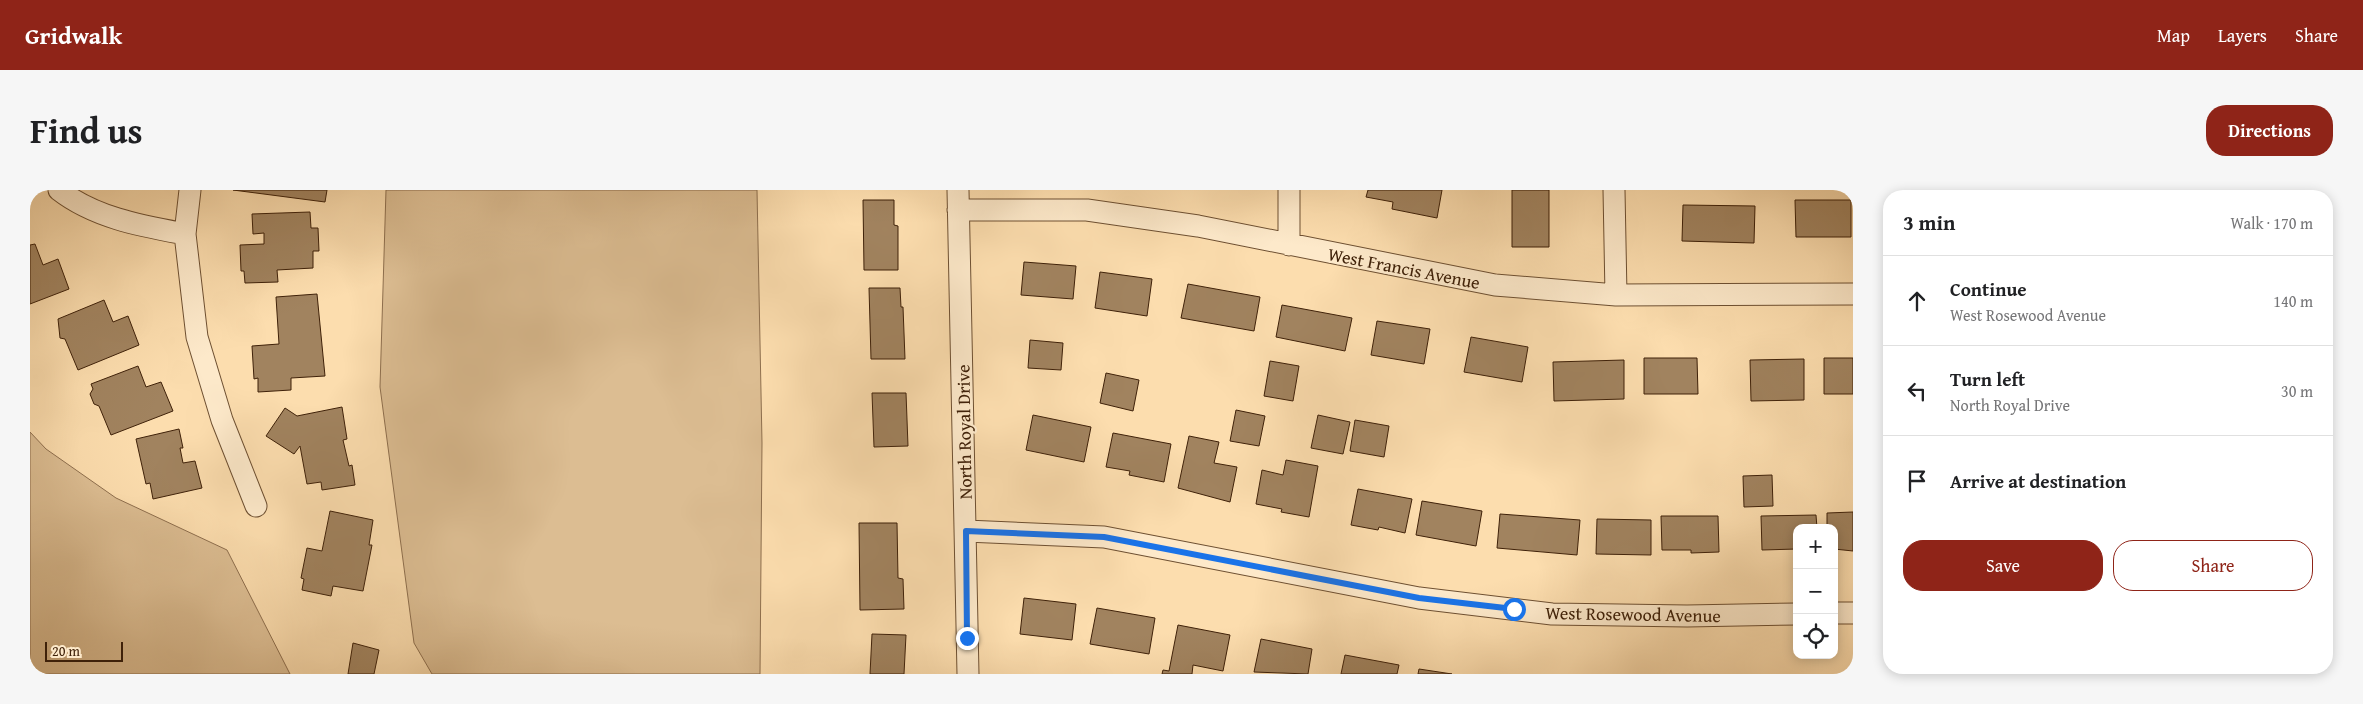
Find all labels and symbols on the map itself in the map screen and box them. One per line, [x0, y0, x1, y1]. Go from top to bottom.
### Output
street label: West Francis Avenue [1326, 240, 1482, 296]
street label: North Royal Drive [949, 364, 979, 500]
route start [1503, 598, 1526, 621]
street label: West Rosewood Avenue [1545, 599, 1721, 629]
route end [956, 627, 979, 650]
scale bar [45, 639, 122, 662]

